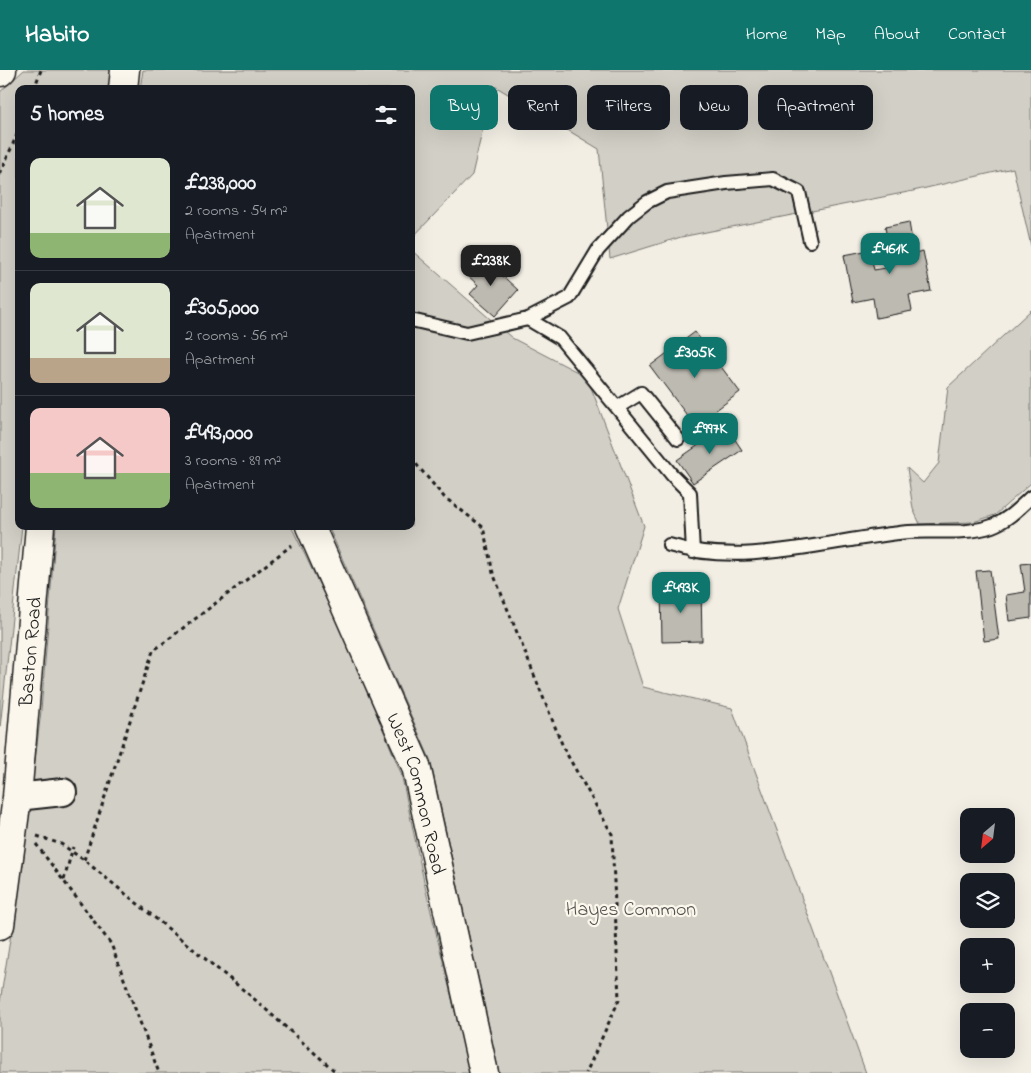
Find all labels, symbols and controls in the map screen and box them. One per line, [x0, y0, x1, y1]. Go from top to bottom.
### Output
text: Habito [25, 18, 89, 53]
text: Home [746, 22, 787, 48]
text: Map [815, 22, 846, 48]
text: About [874, 22, 920, 48]
text: Contact [948, 22, 1006, 48]
chip: Buy [430, 85, 498, 130]
chip: Rent [508, 85, 577, 130]
chip: Filters [587, 85, 670, 130]
chip: New [680, 85, 748, 130]
chip: Apartment [758, 85, 873, 130]
text: 5 homes [30, 100, 105, 130]
icon: filters [372, 101, 400, 129]
text: £238,000 [185, 169, 256, 199]
icon: home [70, 178, 130, 238]
text: 2 rooms · 54 m² [185, 199, 287, 223]
text: Apartment [185, 223, 255, 247]
pin: £461K [855, 232, 925, 275]
text: £461K [872, 237, 908, 261]
pin: £238K [456, 244, 526, 287]
text: £238K [472, 249, 510, 273]
text: £305,000 [185, 294, 259, 324]
icon: home [70, 303, 130, 363]
text: 2 rooms · 56 m² [185, 324, 288, 348]
pin: £305K [660, 336, 730, 379]
text: £305K [675, 341, 715, 365]
text: Apartment [185, 348, 255, 372]
pin: £997K [675, 412, 745, 455]
text: £997K [693, 417, 727, 441]
text: £493,000 [185, 419, 253, 449]
icon: home [70, 428, 130, 488]
text: 3 rooms · 89 m² [185, 449, 281, 473]
text: Apartment [185, 473, 255, 497]
pin: £493K [646, 572, 716, 614]
text: £493K [663, 576, 699, 600]
street label: Baston Road [13, 596, 51, 709]
street label: West Common Road [377, 709, 452, 878]
north arrow [960, 808, 1015, 862]
map controls [960, 808, 1015, 1058]
button: layers [960, 873, 1015, 928]
park label: Hayes Common [566, 896, 696, 925]
button: + [960, 938, 1015, 993]
button: − [960, 1003, 1015, 1058]

